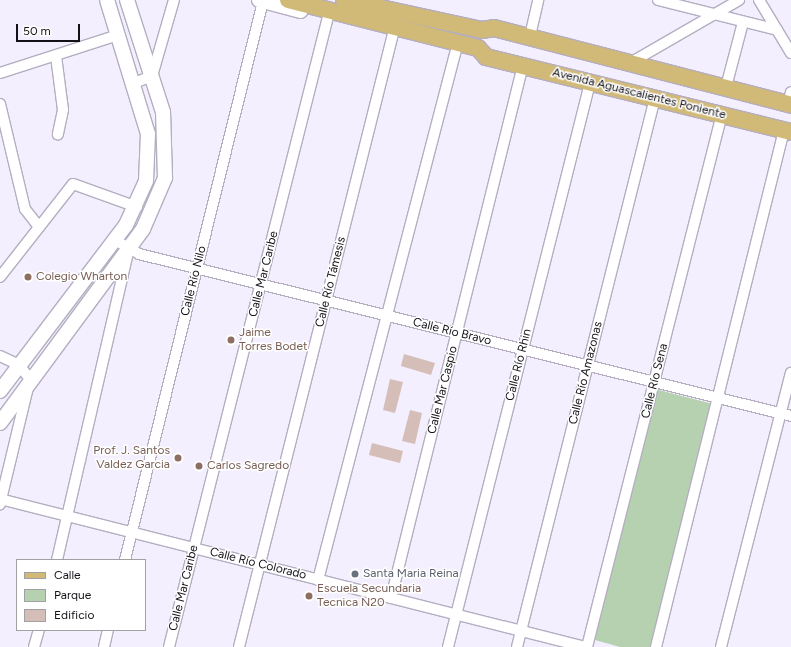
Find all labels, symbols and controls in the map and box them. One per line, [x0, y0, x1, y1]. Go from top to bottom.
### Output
scale bar [18, 16, 82, 42]
text: 50 m [23, 24, 51, 38]
street label: Avenida Aguascalientes Poniente [551, 65, 727, 123]
street label: Calle Mar Caribe [246, 230, 282, 318]
street label: Calle Río Támesis [313, 235, 349, 329]
street label: Calle Río Nilo [178, 245, 210, 317]
place label: Colegio Wharton [36, 270, 127, 284]
marker: Colegio Wharton [23, 272, 33, 282]
street label: Calle Río Bravo [411, 315, 493, 349]
street label: Calle Río Amazonas [566, 320, 606, 426]
place label: Jaime Torres Bodet [239, 326, 307, 354]
street label: Calle Río Rhin [503, 328, 535, 402]
marker: Jaime Torres Bodet [226, 335, 236, 345]
street label: Calle Río Sena [639, 342, 671, 420]
street label: Calle Mar Caspio [425, 345, 461, 435]
place label: Prof. J. Santos Valdez Garcia [93, 444, 170, 472]
marker: Prof. J. Santos Valdez Garcia [173, 453, 183, 463]
place label: Carlos Sagredo [207, 459, 289, 473]
marker: Carlos Sagredo [194, 461, 204, 471]
street label: Calle Mar Caribe [166, 544, 202, 632]
street label: Calle Río Colorado [208, 545, 308, 583]
legend [16, 559, 146, 631]
place label: Santa Maria Reina [363, 567, 459, 581]
text: Calle [54, 568, 81, 582]
marker: Santa Maria Reina [350, 569, 360, 579]
place label: Escuela Secundaria Tecnica N20 [317, 582, 421, 610]
text: Parque [54, 588, 91, 602]
marker: Escuela Secundaria Tecnica N20 [304, 591, 314, 601]
text: Edificio [54, 608, 94, 622]

